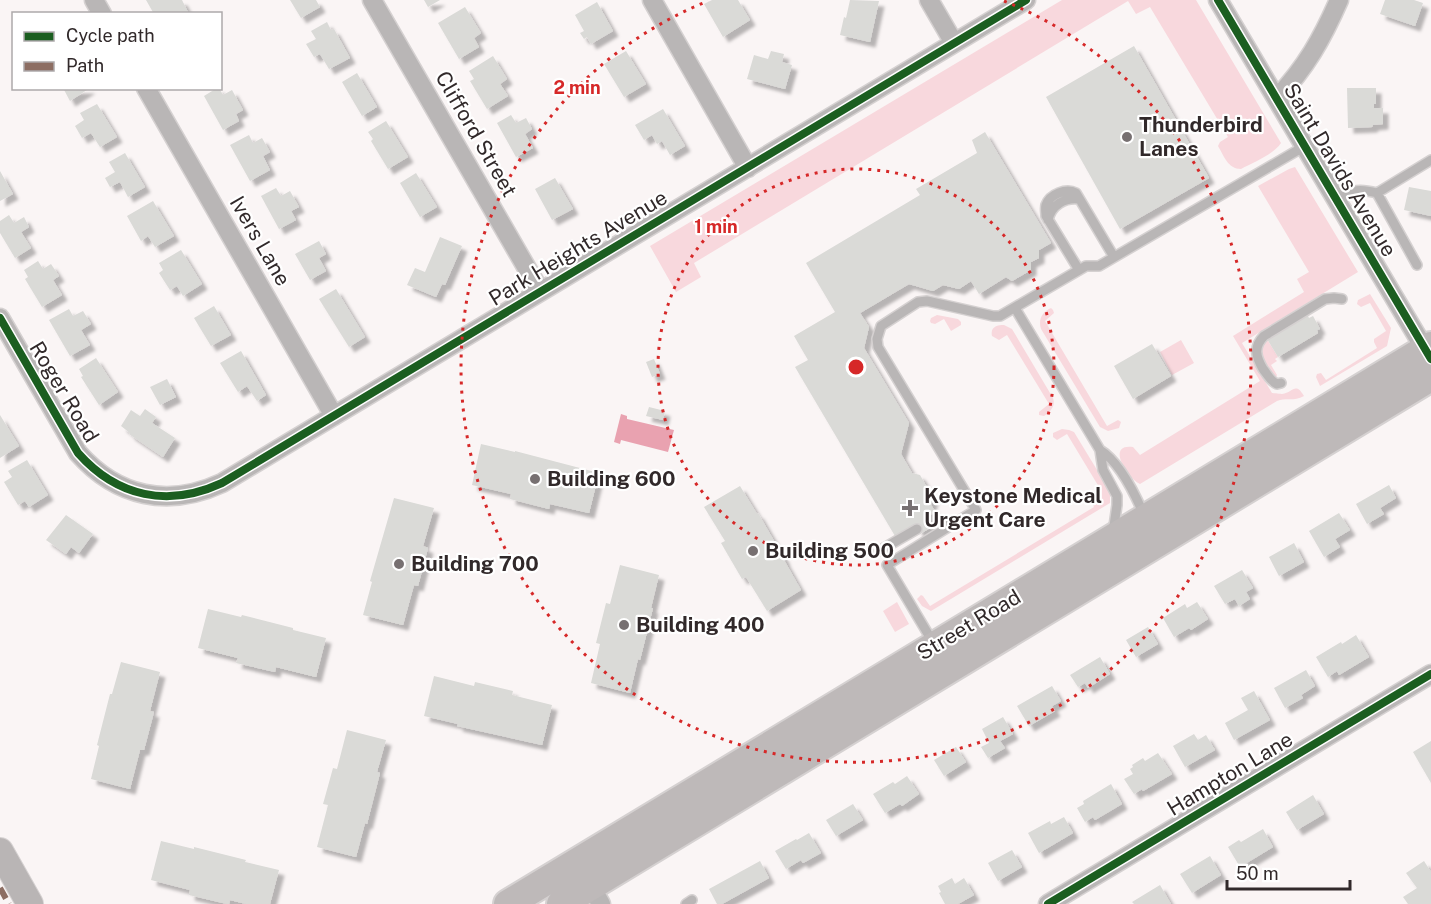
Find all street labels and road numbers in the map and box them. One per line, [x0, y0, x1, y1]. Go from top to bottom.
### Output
street label: Clifford Street [430, 67, 522, 201]
street label: Saint Davids Avenue [1279, 79, 1402, 261]
street label: Park Heights Avenue [484, 184, 671, 311]
street label: Ivers Lane [225, 191, 296, 290]
street label: Roger Road [25, 337, 104, 447]
street label: Street Road [913, 584, 1025, 665]
street label: Hampton Lane [1162, 726, 1297, 821]

